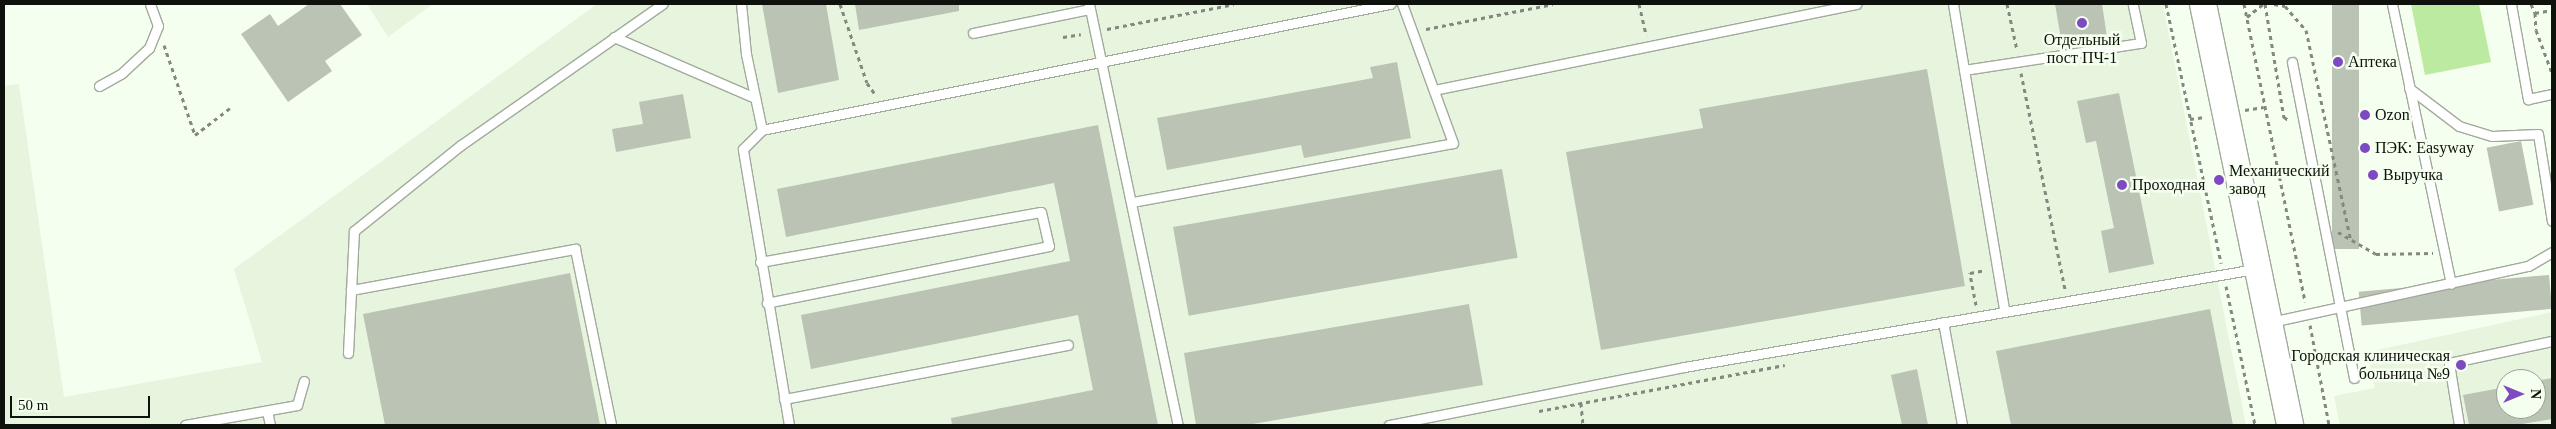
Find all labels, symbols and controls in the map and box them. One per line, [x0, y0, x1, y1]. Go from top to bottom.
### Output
marker: Отдельный пост ПЧ-1 [2076, 17, 2088, 29]
place label: Отдельный пост ПЧ-1 [2044, 30, 2120, 68]
place label: Аптека [2348, 52, 2397, 72]
marker: Аптека [2332, 56, 2344, 68]
place label: Ozon [2375, 105, 2410, 125]
marker: Ozon [2359, 109, 2371, 121]
place label: ПЭК: Easyway [2375, 138, 2474, 158]
marker: ПЭК: Easyway [2359, 142, 2371, 154]
place label: Механический завод [2229, 161, 2329, 199]
place label: Выручка [2383, 165, 2443, 185]
marker: Выручка [2367, 169, 2379, 181]
marker: Механический завод [2213, 174, 2225, 186]
place label: Проходная [2132, 175, 2205, 195]
marker: Проходная [2116, 179, 2128, 191]
place label: Городская клиническая больница №9 [2291, 346, 2450, 384]
marker: Городская клиническая больница №9 [2454, 358, 2468, 372]
north arrow [2496, 369, 2546, 419]
scale bar [12, 386, 152, 418]
text: N [2528, 389, 2543, 399]
text: 50 m [18, 397, 48, 413]

